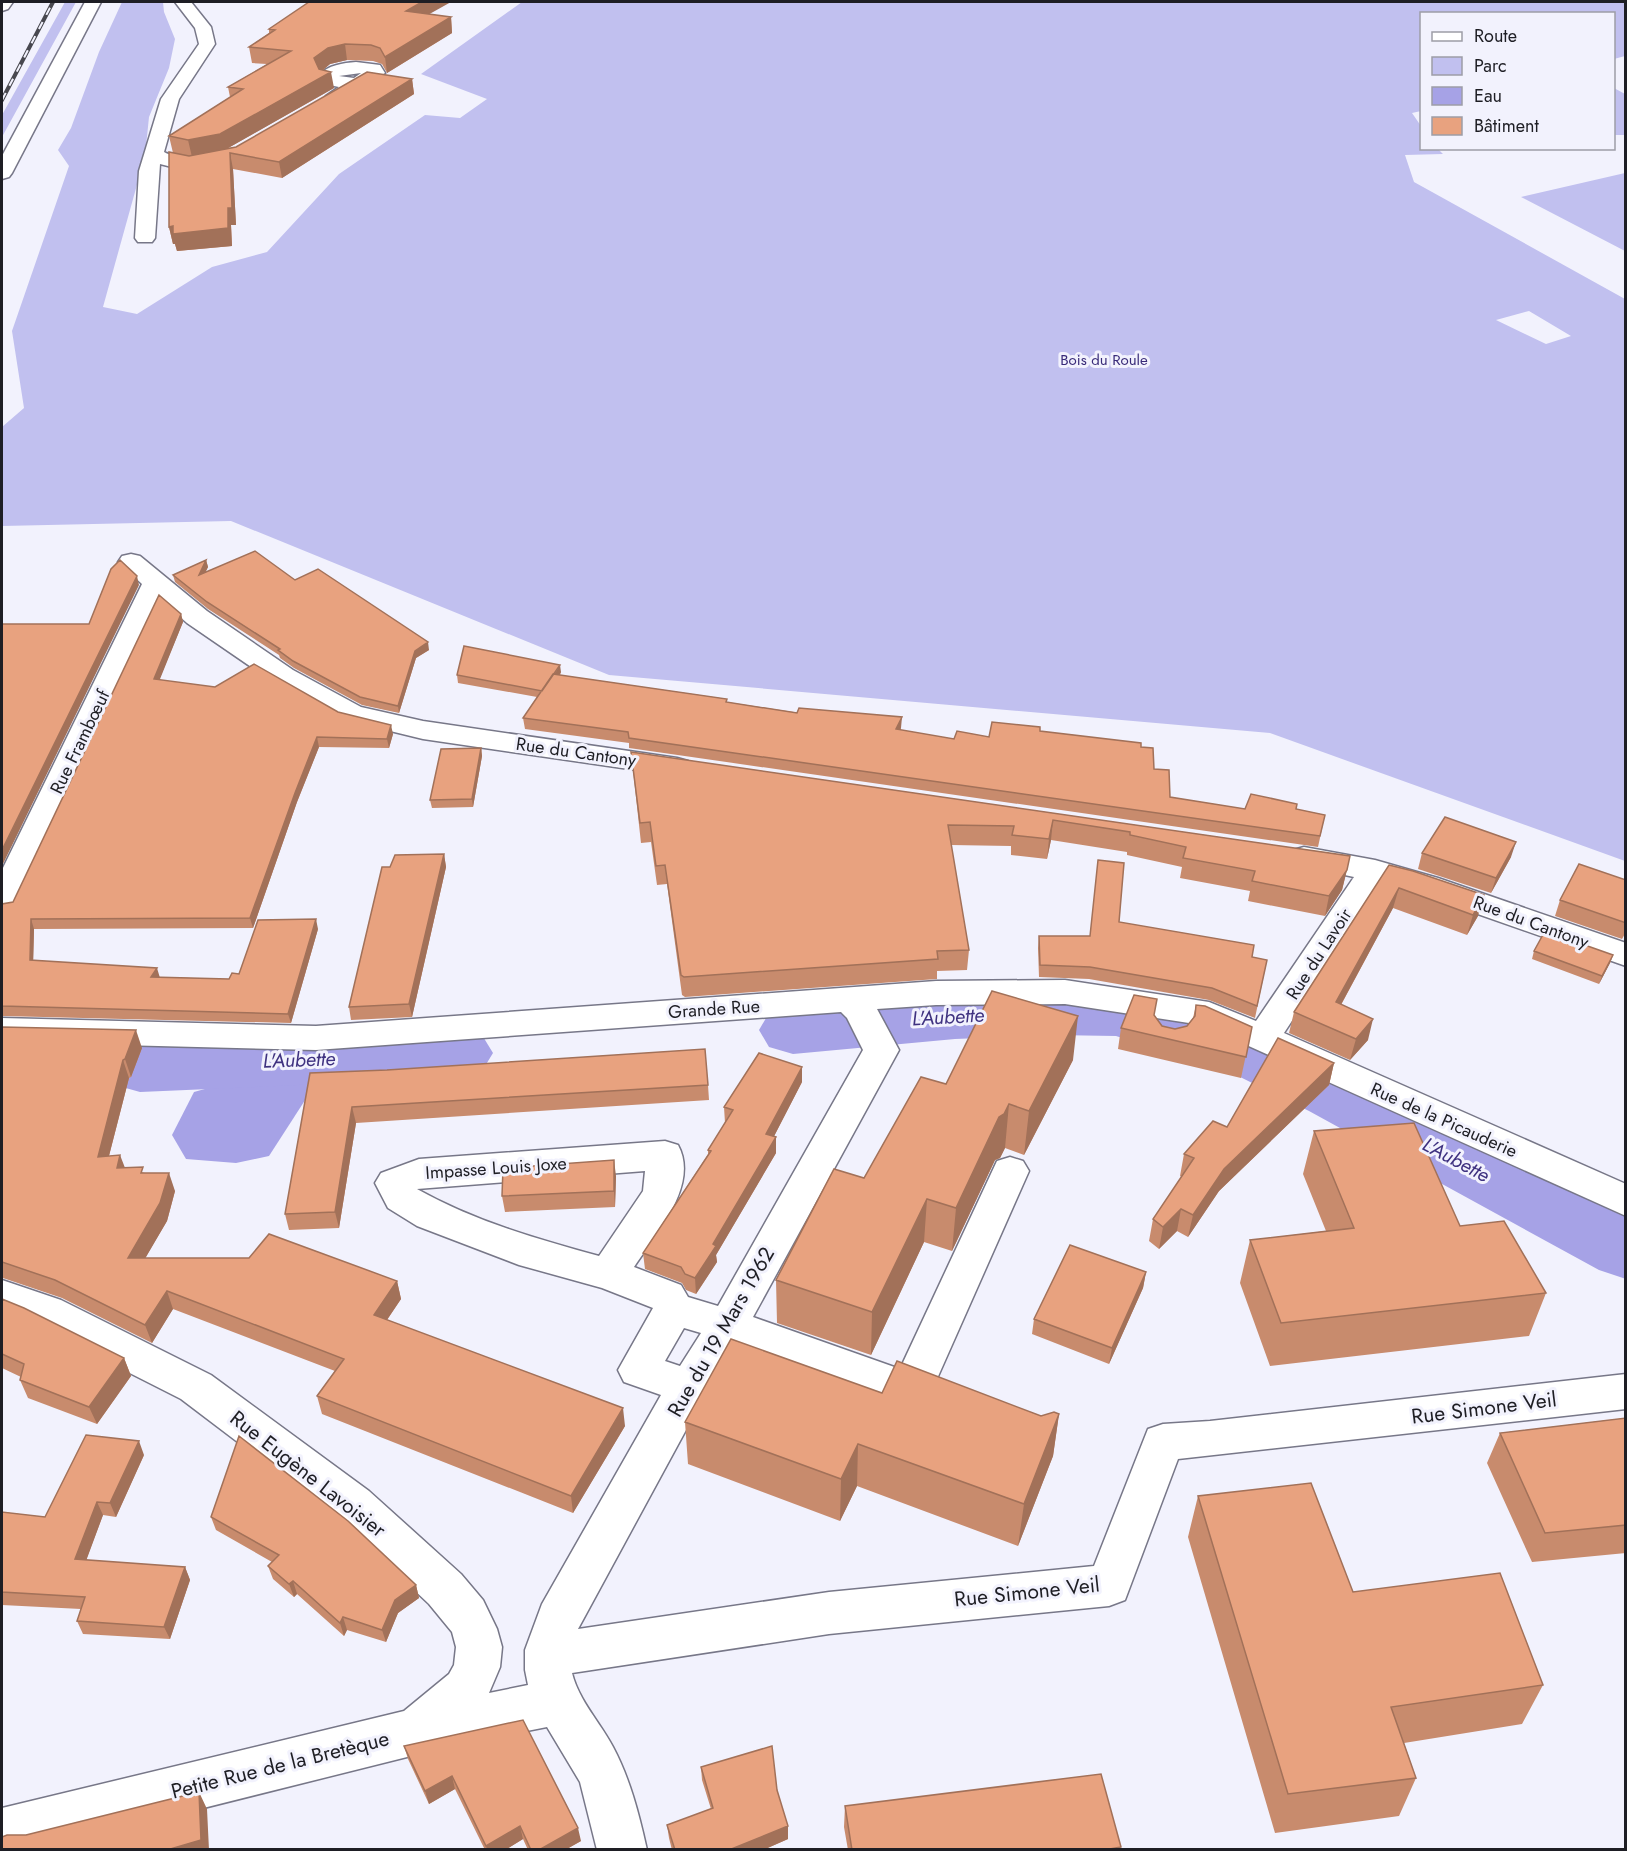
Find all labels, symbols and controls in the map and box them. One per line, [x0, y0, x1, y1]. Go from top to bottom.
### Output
legend [1420, 12, 1615, 150]
text: Route [1474, 23, 1517, 49]
text: Parc [1474, 53, 1507, 79]
text: Eau [1474, 83, 1502, 109]
text: Bâtiment [1474, 113, 1540, 139]
park label: Bois du Roule [1060, 349, 1148, 371]
street label: Rue Frambœuf [44, 685, 117, 798]
street label: Rue du Cantony [514, 731, 638, 773]
street label: Rue du Cantony [1470, 889, 1592, 955]
street label: Rue du Lavoir [1280, 902, 1359, 1005]
street label: Grande Rue [667, 993, 761, 1025]
water label: L'Aubette [911, 1001, 985, 1033]
water label: L'Aubette [262, 1044, 336, 1076]
street label: Rue de la Picauderie [1366, 1076, 1522, 1164]
water label: L'Aubette [1417, 1130, 1495, 1190]
street label: Impasse Louis Joxe [424, 1150, 568, 1186]
street label: Rue du 19 Mars 1962 [660, 1241, 782, 1423]
street label: Rue Simone Veil [1410, 1384, 1558, 1432]
street label: Rue Eugène Lavoisier [224, 1403, 393, 1545]
street label: Rue Simone Veil [953, 1569, 1101, 1615]
street label: Petite Rue de la Bretèque [168, 1723, 392, 1807]

